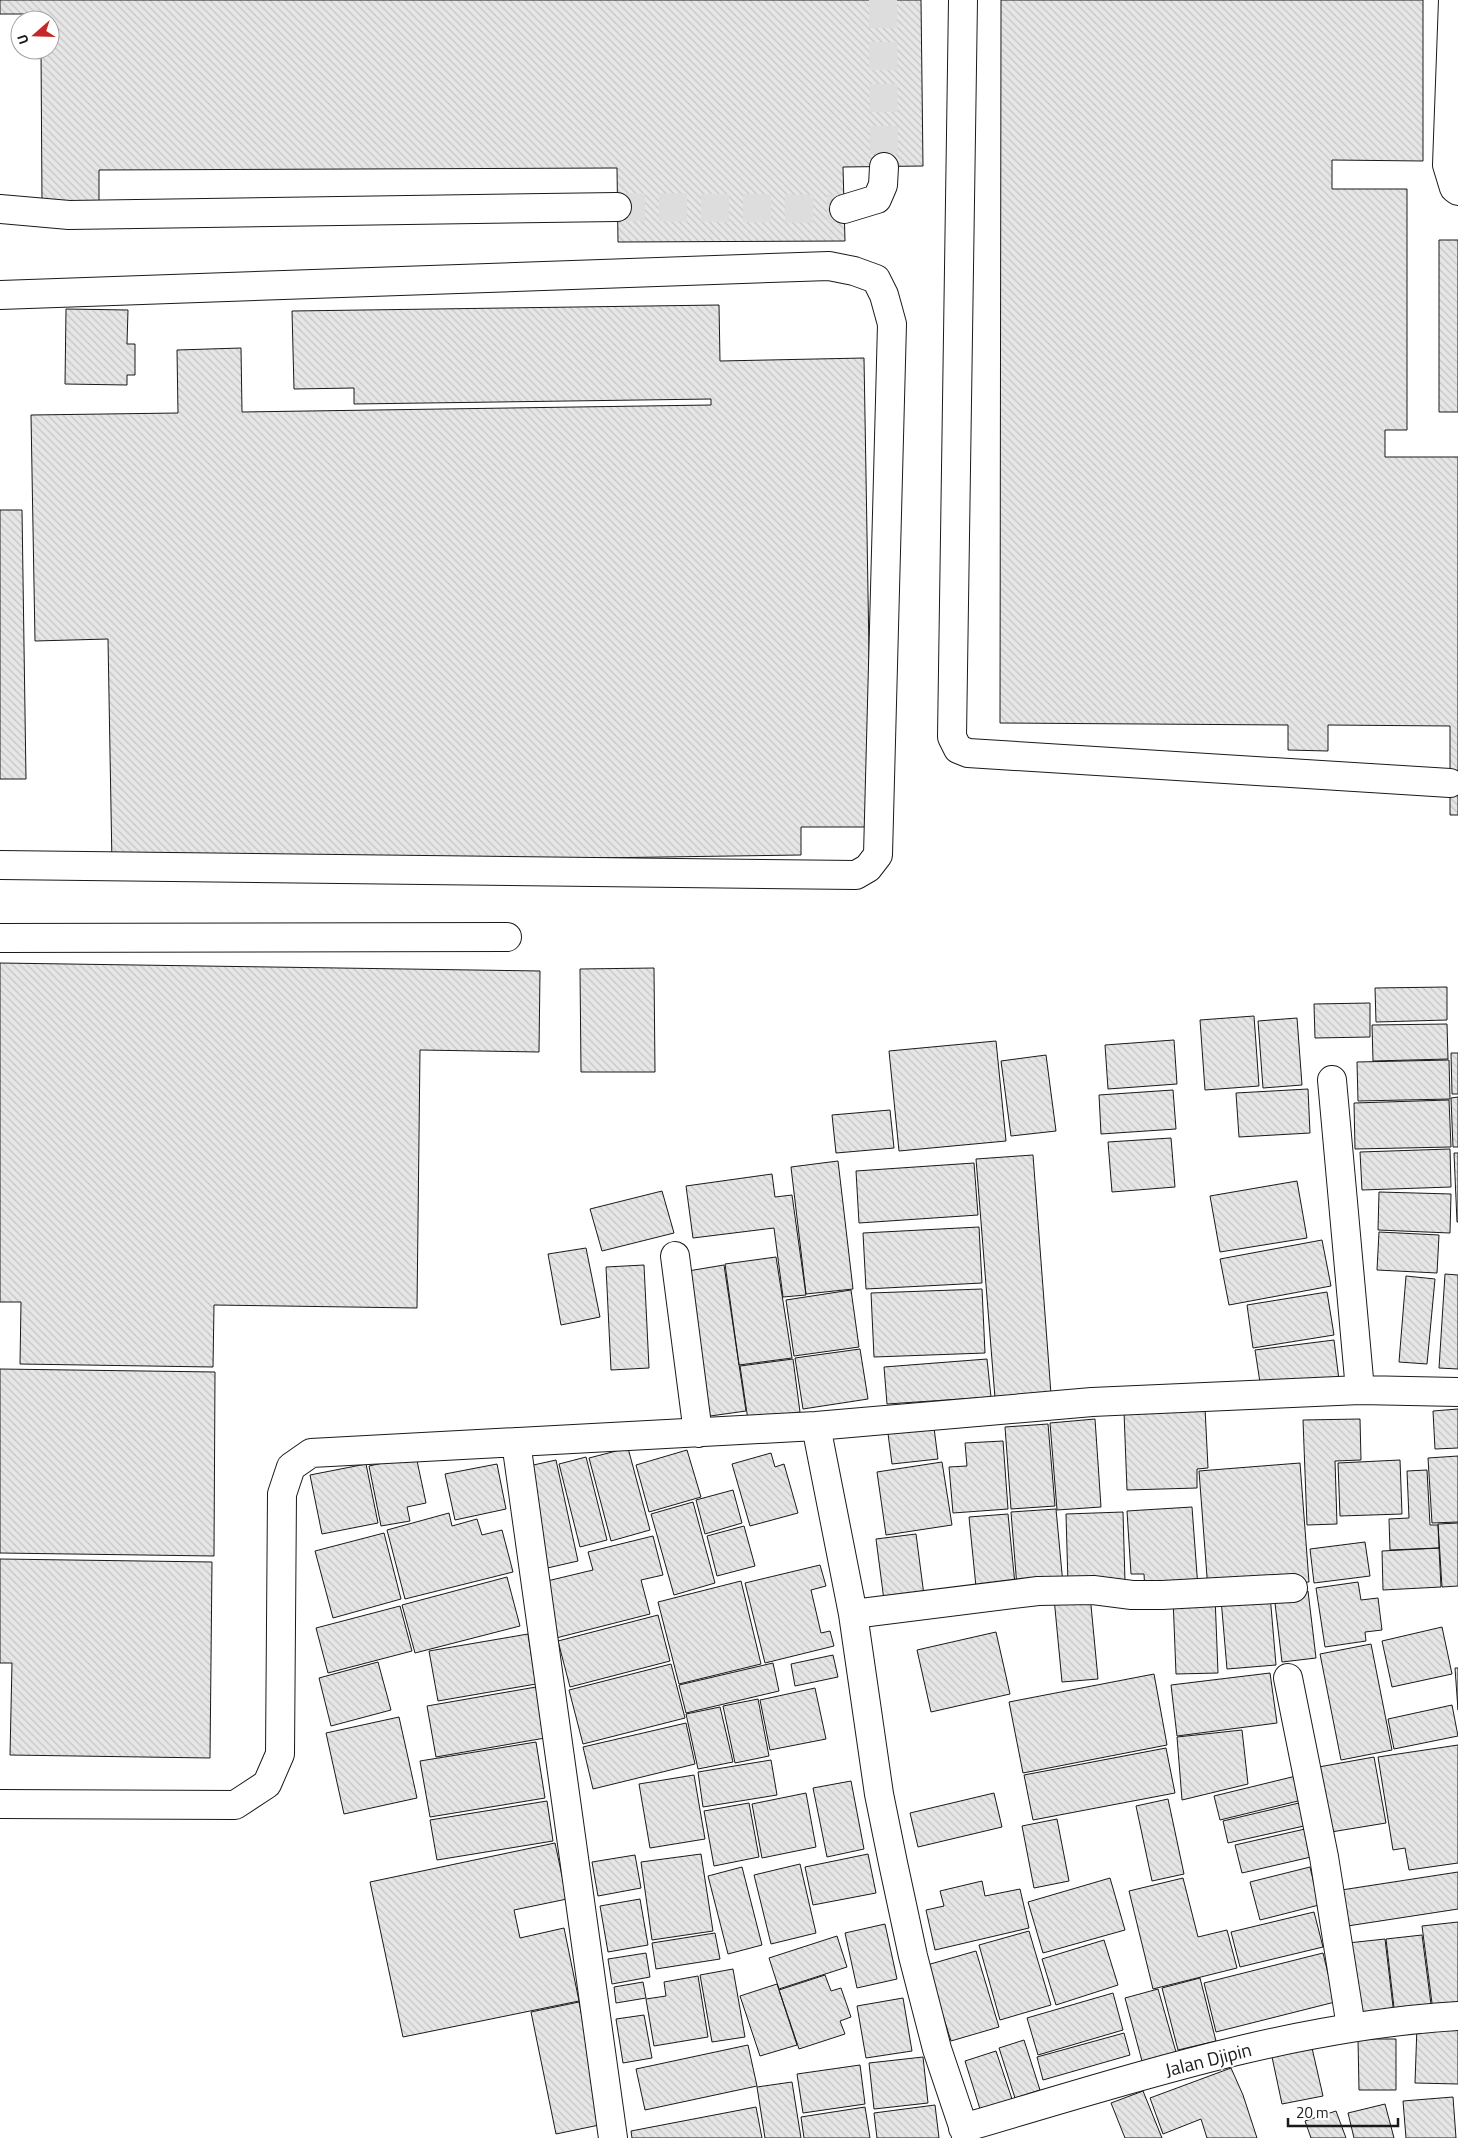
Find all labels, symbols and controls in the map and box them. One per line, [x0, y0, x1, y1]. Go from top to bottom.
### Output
north arrow [10, 10, 60, 60]
text: U [11, 32, 34, 48]
street label: Jalan Djipin [1162, 2034, 1254, 2084]
scale bar [1288, 2096, 1398, 2128]
text: 20 m [1296, 2101, 1329, 2124]

